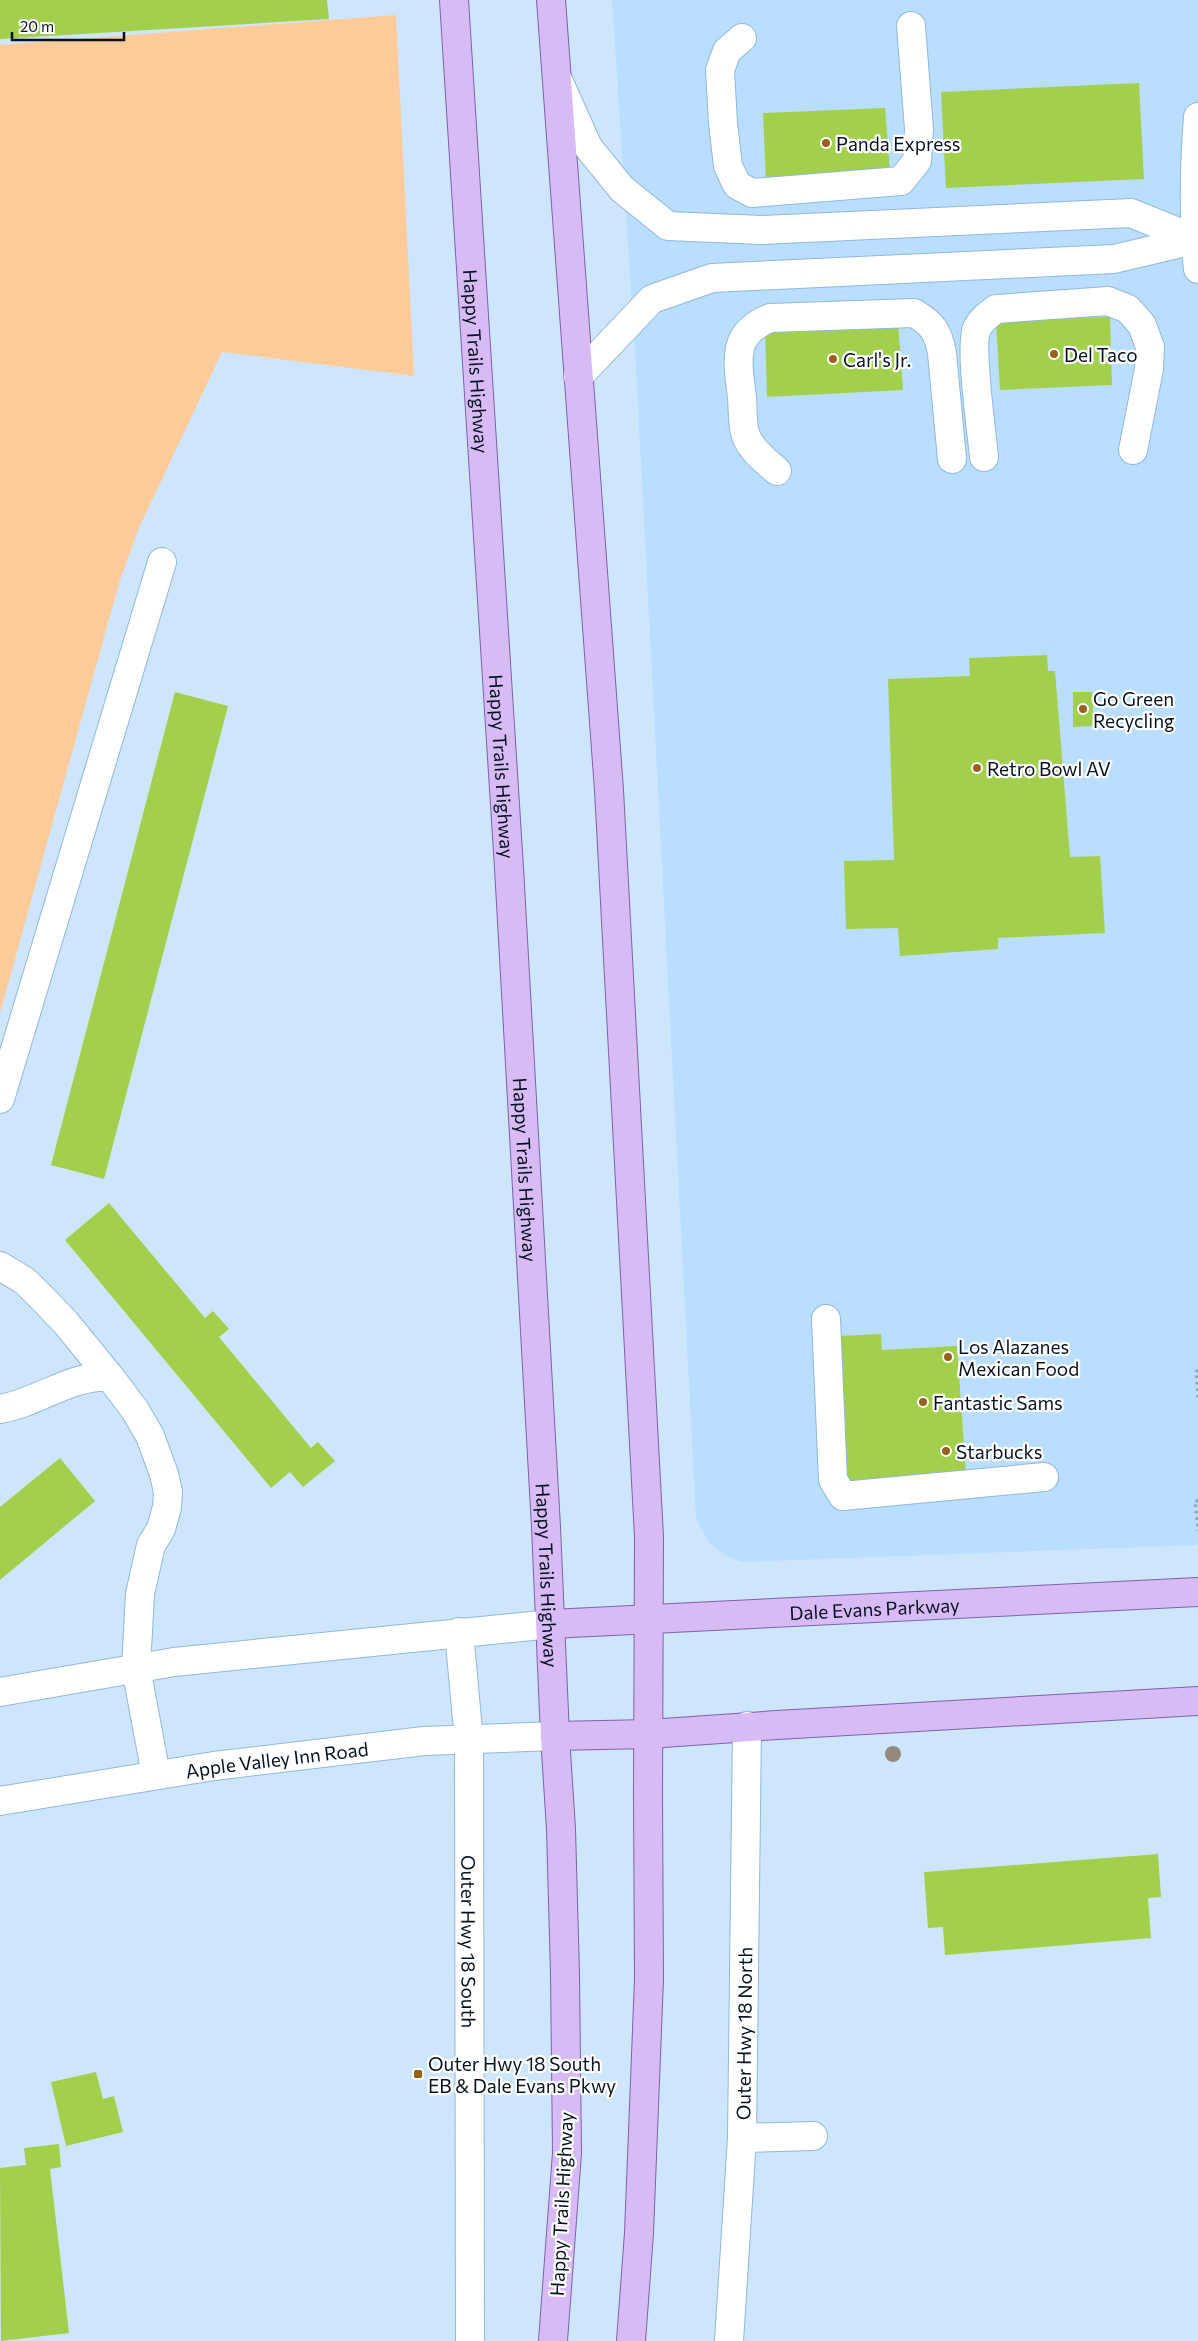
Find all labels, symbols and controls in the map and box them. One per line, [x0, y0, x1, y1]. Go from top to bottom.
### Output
scale bar [12, 10, 125, 42]
text: 20 m [20, 17, 54, 35]
place label: Panda Express [836, 132, 960, 155]
marker: Panda Express [820, 137, 832, 149]
street label: Happy Trails Highway [460, 268, 494, 454]
place label: Del Taco [1064, 343, 1138, 366]
place label: Carl's Jr. [843, 348, 911, 371]
marker: Del Taco [1048, 348, 1060, 360]
marker: Carl's Jr. [827, 353, 839, 365]
street label: Happy Trails Highway [485, 674, 520, 859]
place label: Go Green Recycling [1093, 687, 1174, 732]
marker: Go Green Recycling [1077, 703, 1089, 715]
place label: Retro Bowl AV [987, 757, 1111, 780]
marker: Retro Bowl AV [971, 762, 983, 774]
street label: Happy Trails Highway [509, 1077, 543, 1263]
place label: Los Alazanes Mexican Food [958, 1335, 1079, 1380]
marker: Los Alazanes Mexican Food [942, 1351, 954, 1363]
place label: Fantastic Sams [933, 1391, 1063, 1414]
marker: Fantastic Sams [917, 1396, 929, 1408]
place label: Starbucks [956, 1440, 1042, 1463]
marker: Starbucks [940, 1445, 952, 1457]
street label: Happy Trails Highway [532, 1482, 564, 1668]
street label: Dale Evans Parkway [789, 1592, 960, 1624]
street label: Apple Valley Inn Road [184, 1736, 370, 1782]
street label: Outer Hwy 18 South [458, 1855, 481, 2028]
street label: Outer Hwy 18 North [731, 1947, 756, 2120]
place label: Outer Hwy 18 South EB & Dale Evans Pkwy [428, 2052, 616, 2097]
marker: Outer Hwy 18 South EB & Dale Evans Pkwy [412, 2068, 424, 2080]
street label: Happy Trails Highway [545, 2111, 577, 2297]

